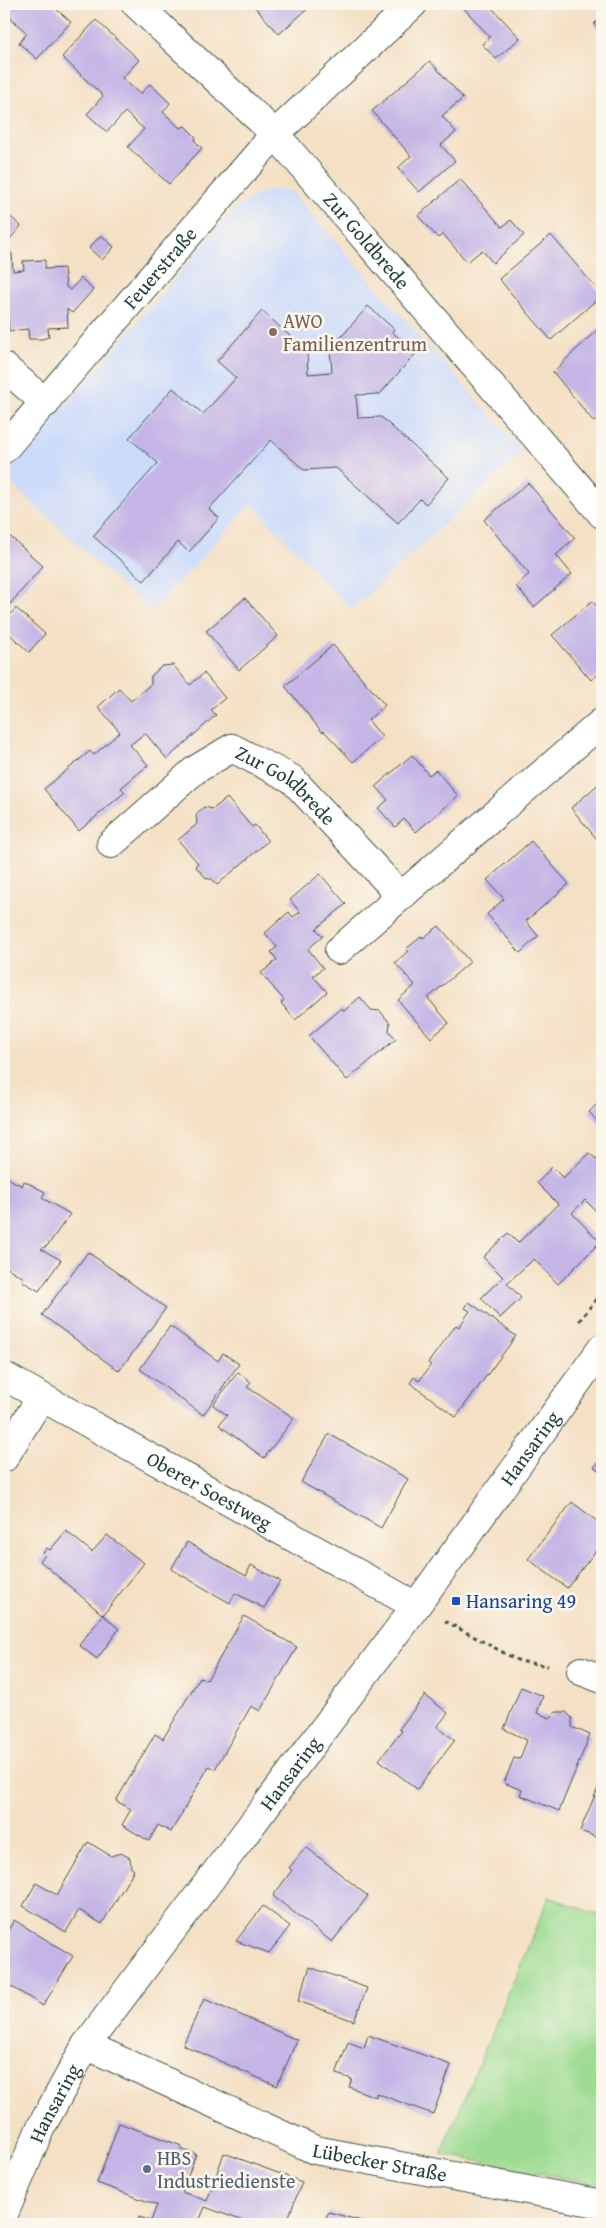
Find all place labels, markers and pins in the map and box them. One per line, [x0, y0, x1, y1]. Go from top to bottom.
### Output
place label: AWO Familienzentrum [283, 306, 428, 358]
marker: AWO Familienzentrum [267, 326, 279, 338]
place label: Hansaring 49 [466, 1586, 576, 1615]
marker: Hansaring 49 [450, 1595, 462, 1607]
place label: HBS Industriedienste [157, 2143, 295, 2195]
marker: HBS Industriedienste [141, 2163, 153, 2175]

